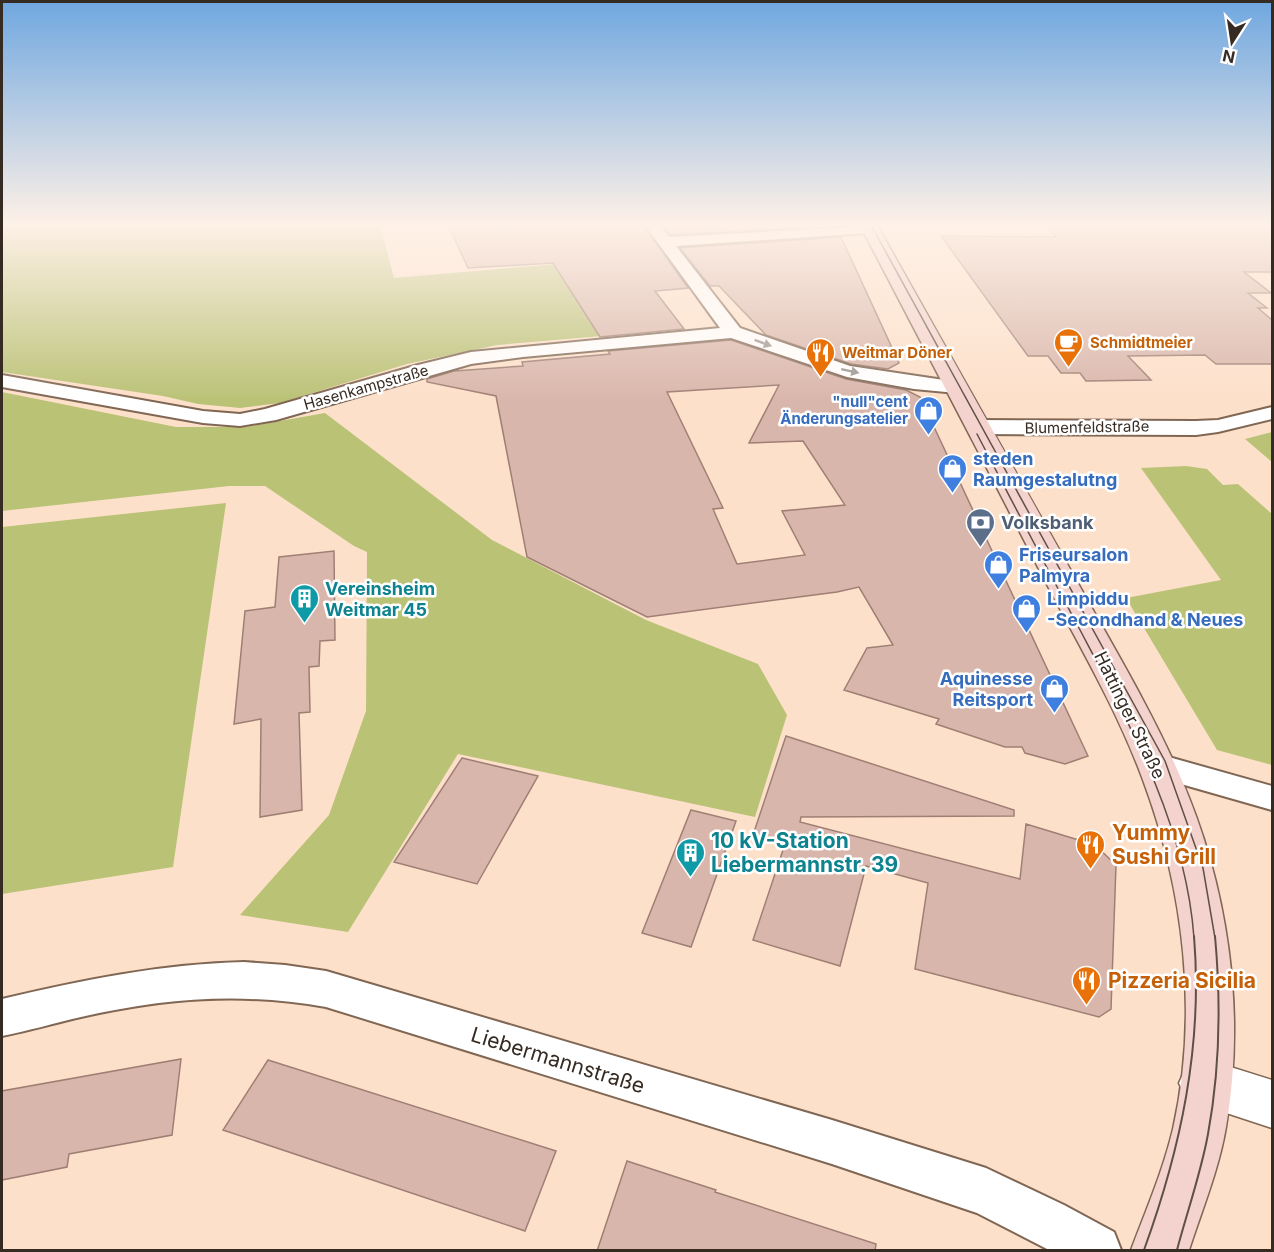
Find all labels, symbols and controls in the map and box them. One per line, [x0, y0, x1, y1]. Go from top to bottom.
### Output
north arrow [1202, 12, 1262, 72]
text: N [1221, 46, 1237, 68]
cafe icon: Schmidtmeier [1053, 326, 1085, 368]
place label: Schmidtmeier [1090, 333, 1193, 352]
restaurant icon: Weitmar Döner [805, 336, 837, 378]
one-way arrow [754, 338, 772, 348]
place label: Weitmar Döner [842, 343, 952, 362]
street label: Hasenkampstraße [301, 360, 431, 414]
one-way arrow [841, 367, 860, 376]
place label: "null"cent Änderungsatelier [780, 392, 909, 428]
shop icon: "null"cent Änderungsatelier [913, 394, 945, 436]
street label: Blumenfeldstraße [1025, 416, 1149, 438]
place label: steden Raumgestalutng [973, 448, 1117, 490]
shop icon: steden Raumgestalutng [936, 452, 968, 494]
bank icon: Volksbank [964, 506, 996, 548]
place label: Volksbank [1001, 512, 1094, 533]
place label: Friseursalon Palmyra [1019, 544, 1129, 586]
shop icon: Friseursalon Palmyra [982, 548, 1014, 590]
place label: Vereinsheim Weitmar 45 [325, 578, 435, 620]
building icon: Vereinsheim Weitmar 45 [288, 582, 320, 624]
place label: Limpiddu -Secondhand & Neues [1047, 588, 1243, 630]
shop icon: Limpiddu -Secondhand & Neues [1010, 592, 1042, 634]
street label: Hattinger Straße [1090, 648, 1170, 782]
place label: Aquinesse Reitsport [940, 668, 1033, 710]
shop icon: Aquinesse Reitsport [1038, 672, 1070, 714]
place label: Yummy Sushi Grill [1112, 820, 1216, 869]
place label: 10 kV-Station Liebermannstr. 39 [711, 828, 898, 877]
restaurant icon: Yummy Sushi Grill [1075, 828, 1107, 870]
building icon: 10 kV-Station Liebermannstr. 39 [674, 836, 706, 878]
restaurant icon: Pizzeria Sicilia [1071, 964, 1103, 1006]
place label: Pizzeria Sicilia [1108, 968, 1256, 993]
street label: Liebermannstraße [468, 1022, 648, 1098]

